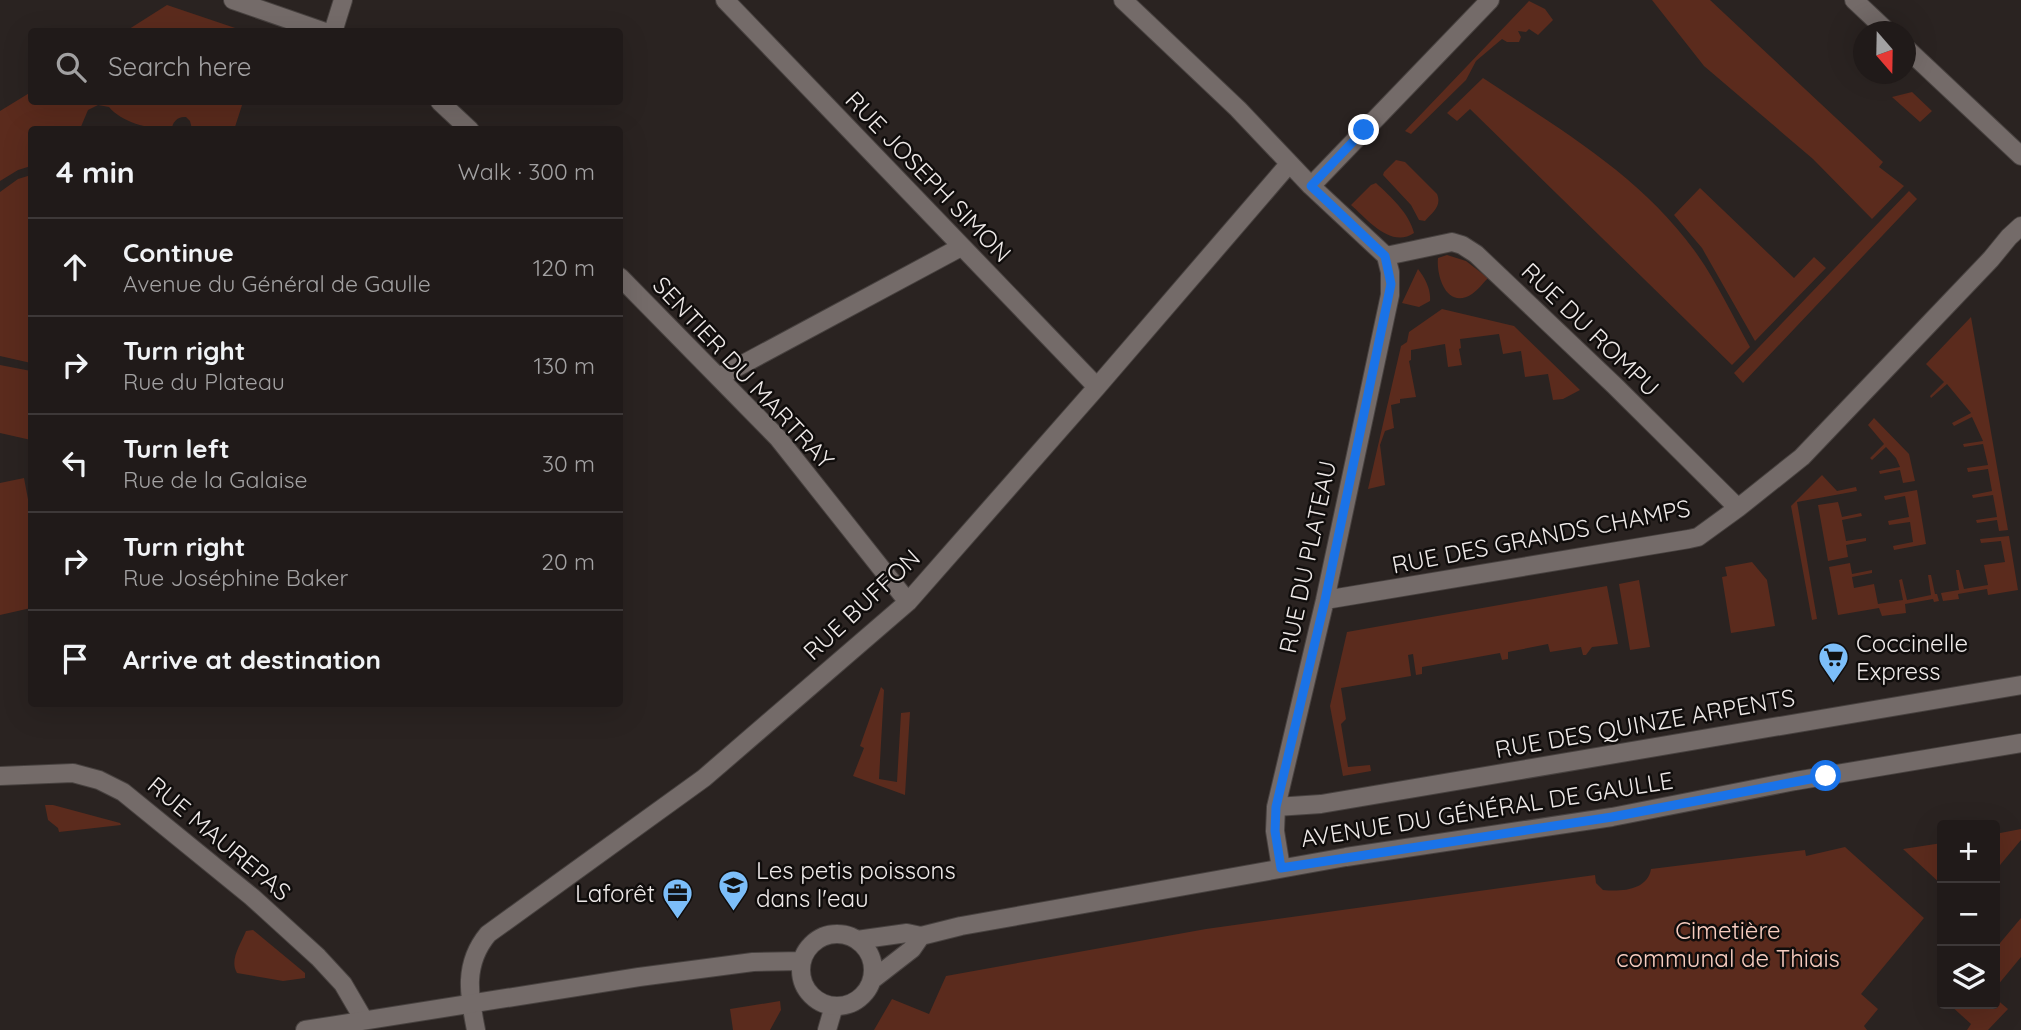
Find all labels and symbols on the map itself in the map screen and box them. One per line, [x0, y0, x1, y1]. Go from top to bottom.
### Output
north arrow [1853, 21, 1916, 84]
street label: RUE JOSEPH SIMON [839, 85, 1018, 268]
route end [1348, 114, 1379, 145]
street label: RUE DU ROMPU [1516, 256, 1666, 402]
street label: SENTIER DU MARTRAY [647, 270, 841, 475]
street label: RUE DU PLATEAU [1272, 458, 1342, 656]
street label: RUE DES GRANDS CHAMPS [1389, 492, 1693, 580]
street label: RUE BUFFON [797, 543, 926, 666]
place label: Coccinelle Express [1856, 628, 1968, 686]
supermarket icon: Coccinelle Express [1816, 641, 1850, 685]
street label: RUE DES QUINZE ARPENTS [1493, 682, 1797, 764]
route start [1810, 760, 1841, 791]
street label: AVENUE DU GÉNÉRAL DE GAULLE [1298, 765, 1675, 853]
street label: RUE MAUREPAS [142, 770, 297, 907]
place label: Les petis poissons dans l'eau [756, 855, 956, 913]
school or university icon: Les petis poissons dans l'eau [716, 868, 750, 912]
office icon: Laforêt [661, 877, 695, 921]
place label: Laforêt [575, 878, 655, 908]
park label: Cimetière communal de Thiais [1616, 915, 1840, 973]

